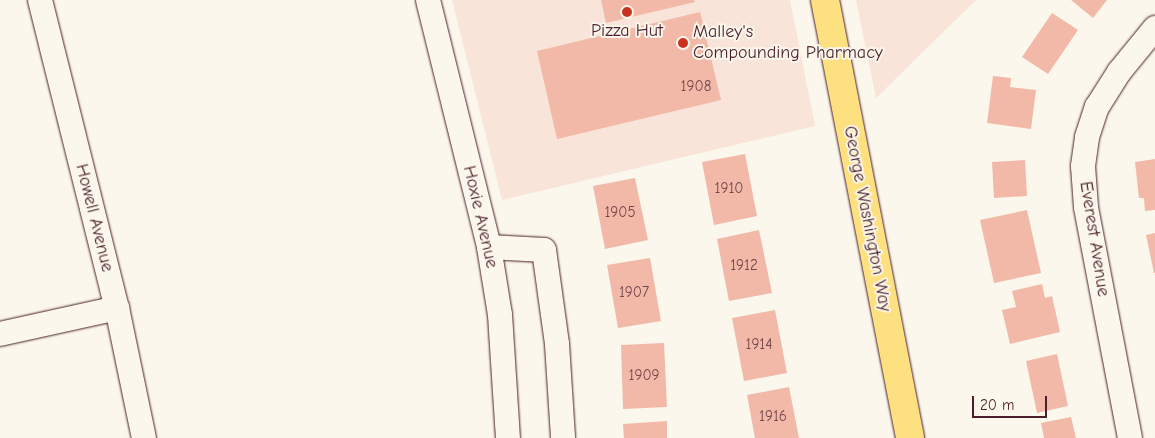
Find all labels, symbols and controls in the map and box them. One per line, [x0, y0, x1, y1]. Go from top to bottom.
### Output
marker: Pizza Hut [621, 6, 633, 18]
place label: Pizza Hut [591, 20, 663, 42]
place label: Malley's Compounding Pharmacy [693, 22, 883, 64]
marker: Malley's Compounding Pharmacy [677, 37, 689, 49]
house number: 1908 [681, 78, 711, 96]
street label: George Washington Way [838, 124, 896, 314]
street label: Howell Avenue [70, 162, 118, 274]
street label: Hoxie Avenue [458, 164, 502, 270]
house number: 1910 [715, 180, 743, 198]
street label: Everest Avenue [1074, 180, 1114, 298]
house number: 1905 [604, 204, 636, 222]
house number: 1912 [730, 257, 758, 275]
house number: 1907 [619, 284, 649, 302]
house number: 1914 [745, 336, 773, 354]
house number: 1909 [628, 367, 660, 385]
scale bar [975, 386, 1050, 418]
text: 20 m [980, 396, 1014, 414]
house number: 1916 [759, 408, 787, 426]

